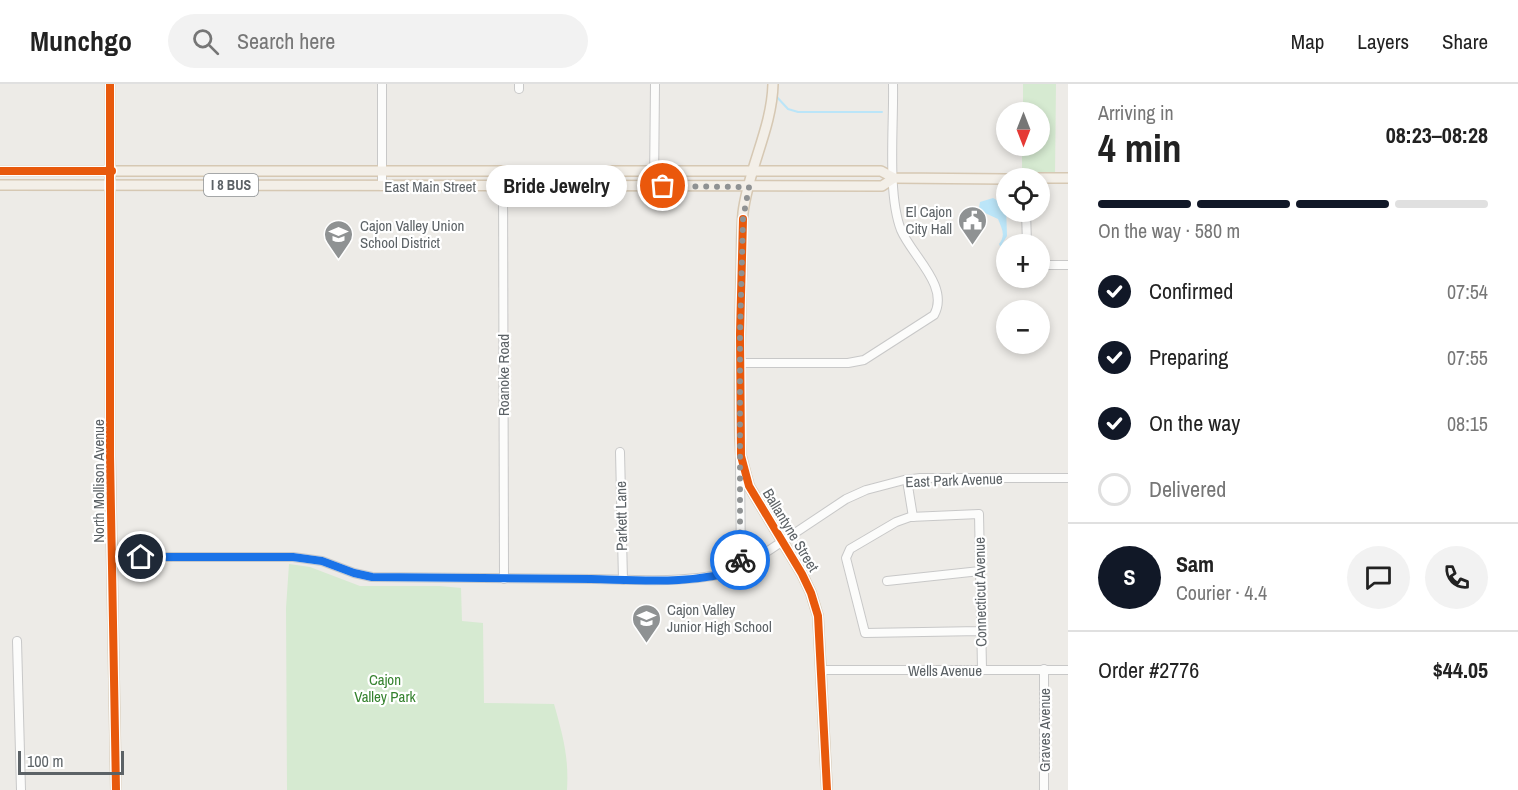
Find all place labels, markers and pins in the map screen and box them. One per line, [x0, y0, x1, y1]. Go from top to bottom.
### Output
pin [637, 160, 688, 211]
callout: Bride Jewelry [486, 165, 627, 207]
place label: El Cajon City Hall [906, 201, 952, 239]
public building icon: El Cajon City Hall [957, 204, 989, 246]
place label: Cajon Valley Union School District [360, 215, 464, 253]
school or university icon: Cajon Valley Union School District [323, 218, 355, 260]
pin [115, 531, 166, 582]
place label: Cajon Valley Junior High School [667, 599, 772, 637]
school or university icon: Cajon Valley Junior High School [630, 602, 662, 644]

